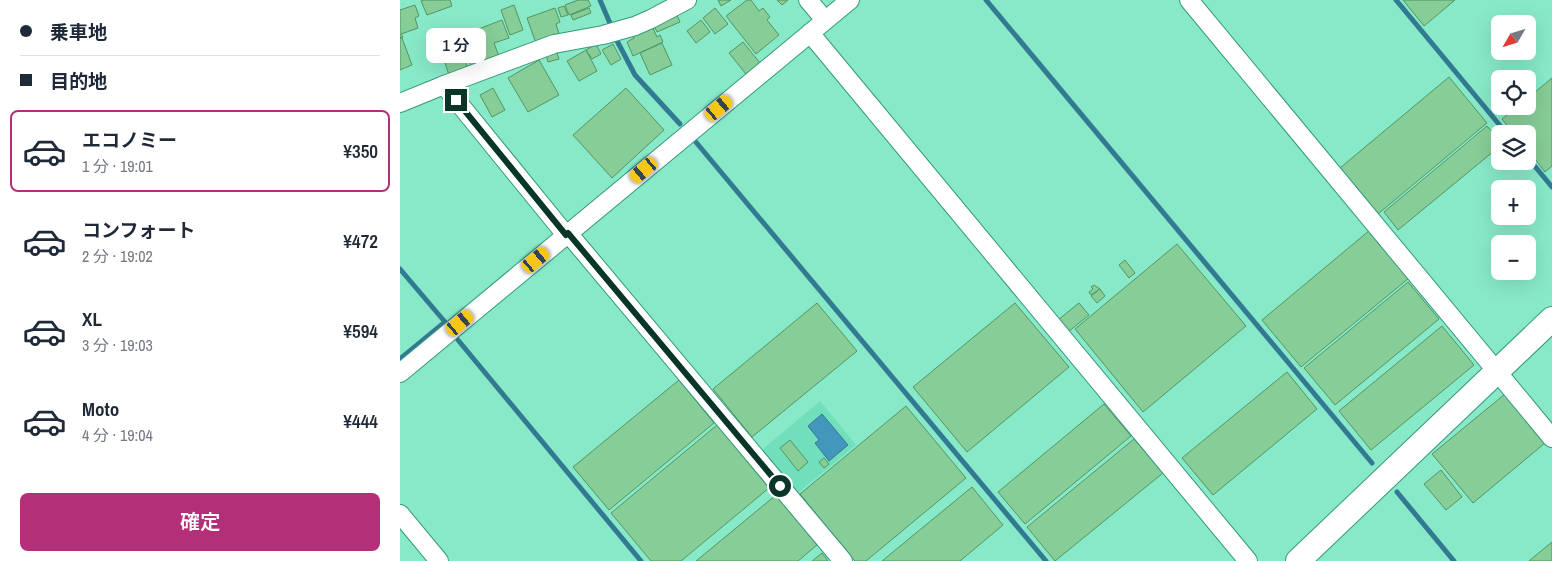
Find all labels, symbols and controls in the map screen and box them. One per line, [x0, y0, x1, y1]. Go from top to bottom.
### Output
north arrow [1491, 15, 1536, 60]
map controls [1491, 15, 1536, 280]
text: 乗車地 [50, 19, 107, 45]
callout: 1 分 [426, 28, 486, 62]
text: 1 分 [443, 34, 469, 56]
text: 目的地 [50, 68, 107, 94]
button: locate [1491, 70, 1536, 115]
route end [445, 89, 467, 111]
car [702, 93, 735, 123]
button: layers [1491, 125, 1536, 170]
text: エコノミー [82, 127, 177, 153]
icon: car [22, 129, 67, 174]
text: ¥350 [343, 138, 378, 164]
text: 1 分 · 19:01 [82, 155, 153, 177]
car [627, 155, 660, 185]
button: + [1491, 180, 1536, 225]
text: コンフォート [82, 217, 195, 243]
icon: car [22, 219, 67, 264]
text: ¥472 [343, 228, 378, 254]
button: − [1491, 235, 1536, 280]
text: 2 分 · 19:02 [82, 245, 153, 267]
car [519, 245, 552, 275]
text: XL [82, 306, 102, 332]
car [443, 308, 476, 338]
icon: car [22, 309, 67, 354]
text: ¥594 [343, 318, 378, 344]
text: 3 分 · 19:03 [82, 334, 153, 356]
text: Moto [82, 396, 119, 422]
icon: car [22, 399, 67, 444]
text: ¥444 [343, 408, 378, 434]
text: 4 分 · 19:04 [82, 424, 153, 446]
route start [769, 475, 791, 497]
button: 確定 [20, 493, 380, 551]

